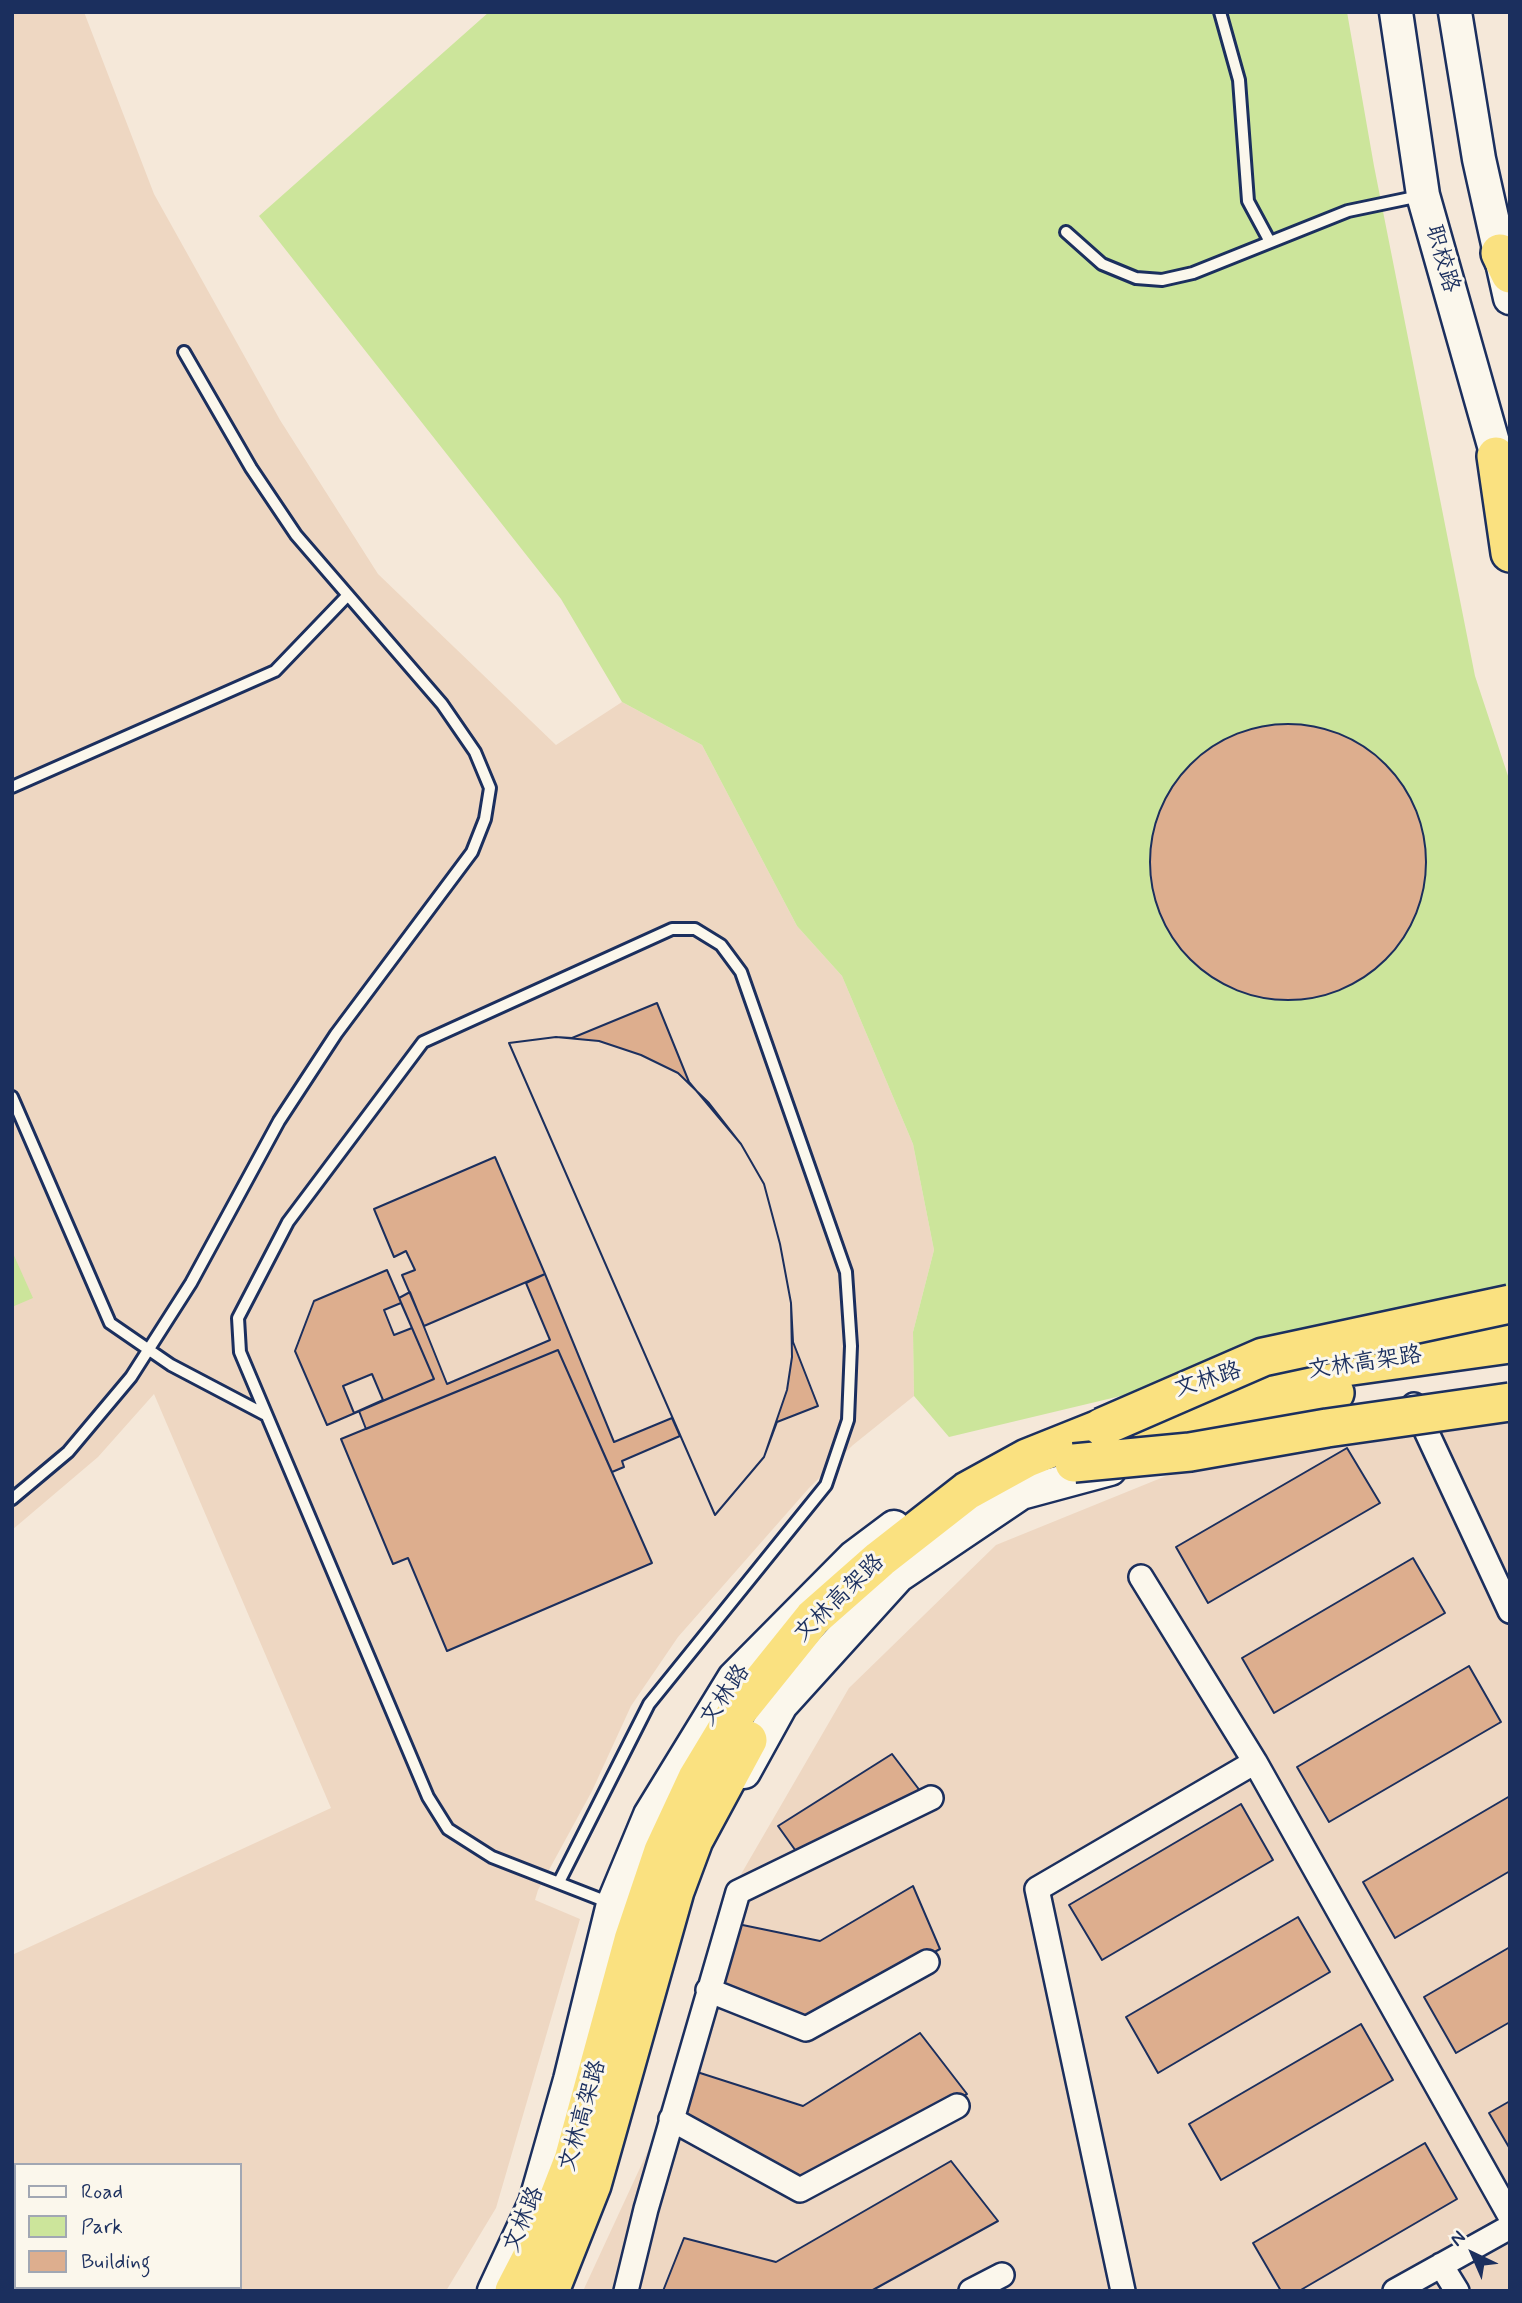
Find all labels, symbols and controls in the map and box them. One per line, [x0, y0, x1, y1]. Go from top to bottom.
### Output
street label: 职校路 [1418, 222, 1464, 296]
street label: 文林高架路 [1306, 1342, 1424, 1386]
street label: 文林路 [1171, 1358, 1245, 1404]
street label: 文林高架路 [789, 1549, 891, 1649]
street label: 文林路 [695, 1660, 757, 1732]
street label: 文林高架路 [555, 2057, 613, 2175]
legend [14, 2163, 242, 2289]
text: Road [81, 2178, 123, 2206]
street label: 文林路 [499, 2183, 551, 2257]
text: Park [81, 2213, 123, 2241]
north arrow [1438, 2219, 1508, 2289]
text: N [1445, 2225, 1471, 2252]
text: Building [81, 2248, 151, 2276]

